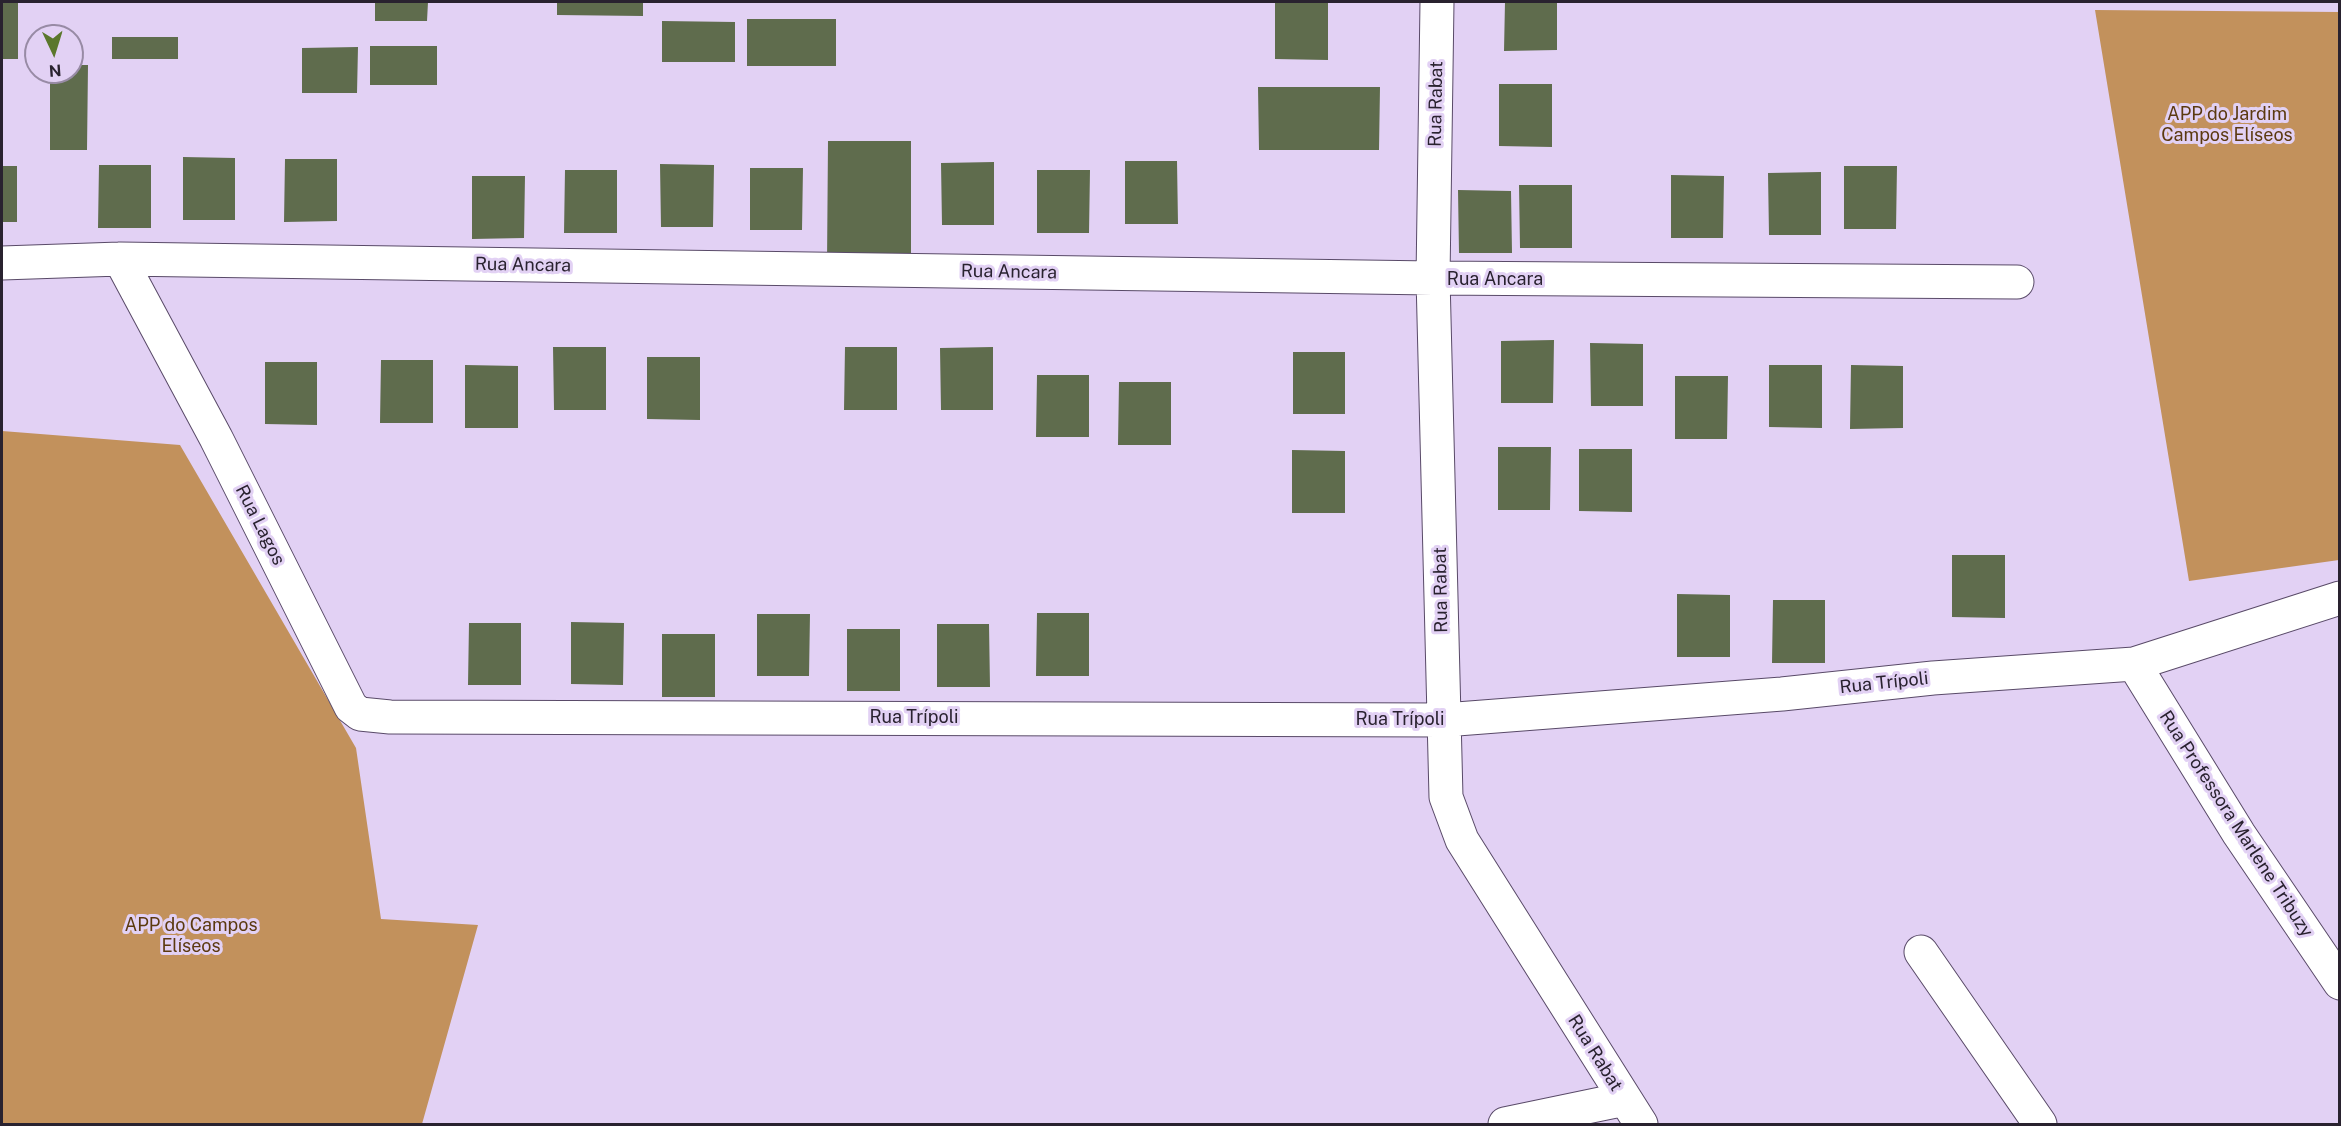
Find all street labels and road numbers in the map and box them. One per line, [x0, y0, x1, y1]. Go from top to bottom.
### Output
street label: Rua Rabat [1424, 61, 1448, 147]
street label: Rua Ancara [475, 253, 571, 277]
street label: Rua Ancara [961, 260, 1057, 284]
street label: Rua Ancara [1447, 268, 1543, 290]
street label: Rua Lagos [231, 481, 289, 569]
street label: Rua Rabat [1429, 547, 1453, 633]
street label: Rua Trípoli [1839, 668, 1929, 698]
street label: Rua Trípoli [869, 706, 959, 728]
street label: Rua Professora Marlene Tribuzy [2155, 707, 2317, 941]
street label: Rua Trípoli [1355, 708, 1445, 730]
street label: Rua Rabat [1563, 1011, 1627, 1095]

